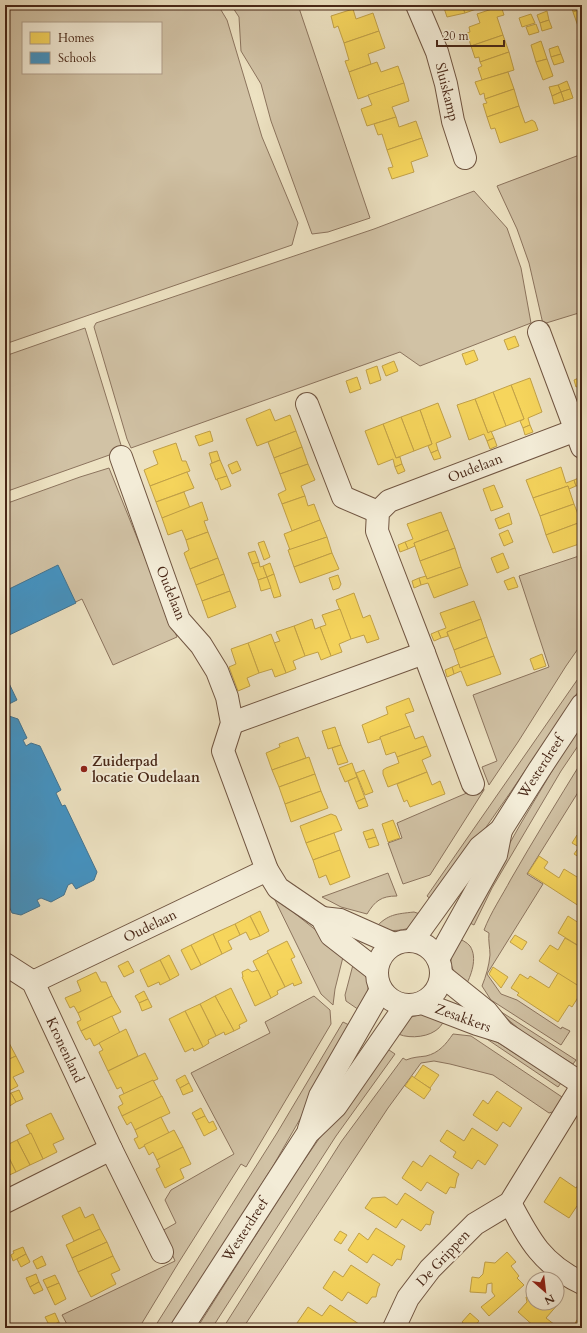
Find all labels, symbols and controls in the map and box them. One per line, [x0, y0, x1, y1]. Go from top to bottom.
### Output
legend [22, 22, 162, 74]
scale bar [437, 22, 504, 48]
text: 20 m [443, 28, 470, 44]
text: Homes [58, 30, 94, 46]
text: Schools [58, 50, 96, 66]
street label: Sluiskamp [431, 61, 463, 123]
street label: Oudelaan [445, 449, 505, 487]
street label: Oudelaan [151, 563, 191, 623]
street label: Westerdreef [513, 729, 570, 803]
place label: Zuiderpad locatie Oudelaan [92, 752, 200, 787]
marker: Zuiderpad locatie Oudelaan [79, 764, 89, 774]
street label: Oudelaan [120, 905, 180, 947]
street label: Zesakkers [432, 999, 494, 1037]
street label: Kronenland [42, 1014, 89, 1086]
street label: Westerdreef [217, 1192, 274, 1266]
street label: De Grippen [412, 1226, 474, 1290]
north arrow [525, 1271, 565, 1311]
text: N [541, 1291, 557, 1308]

